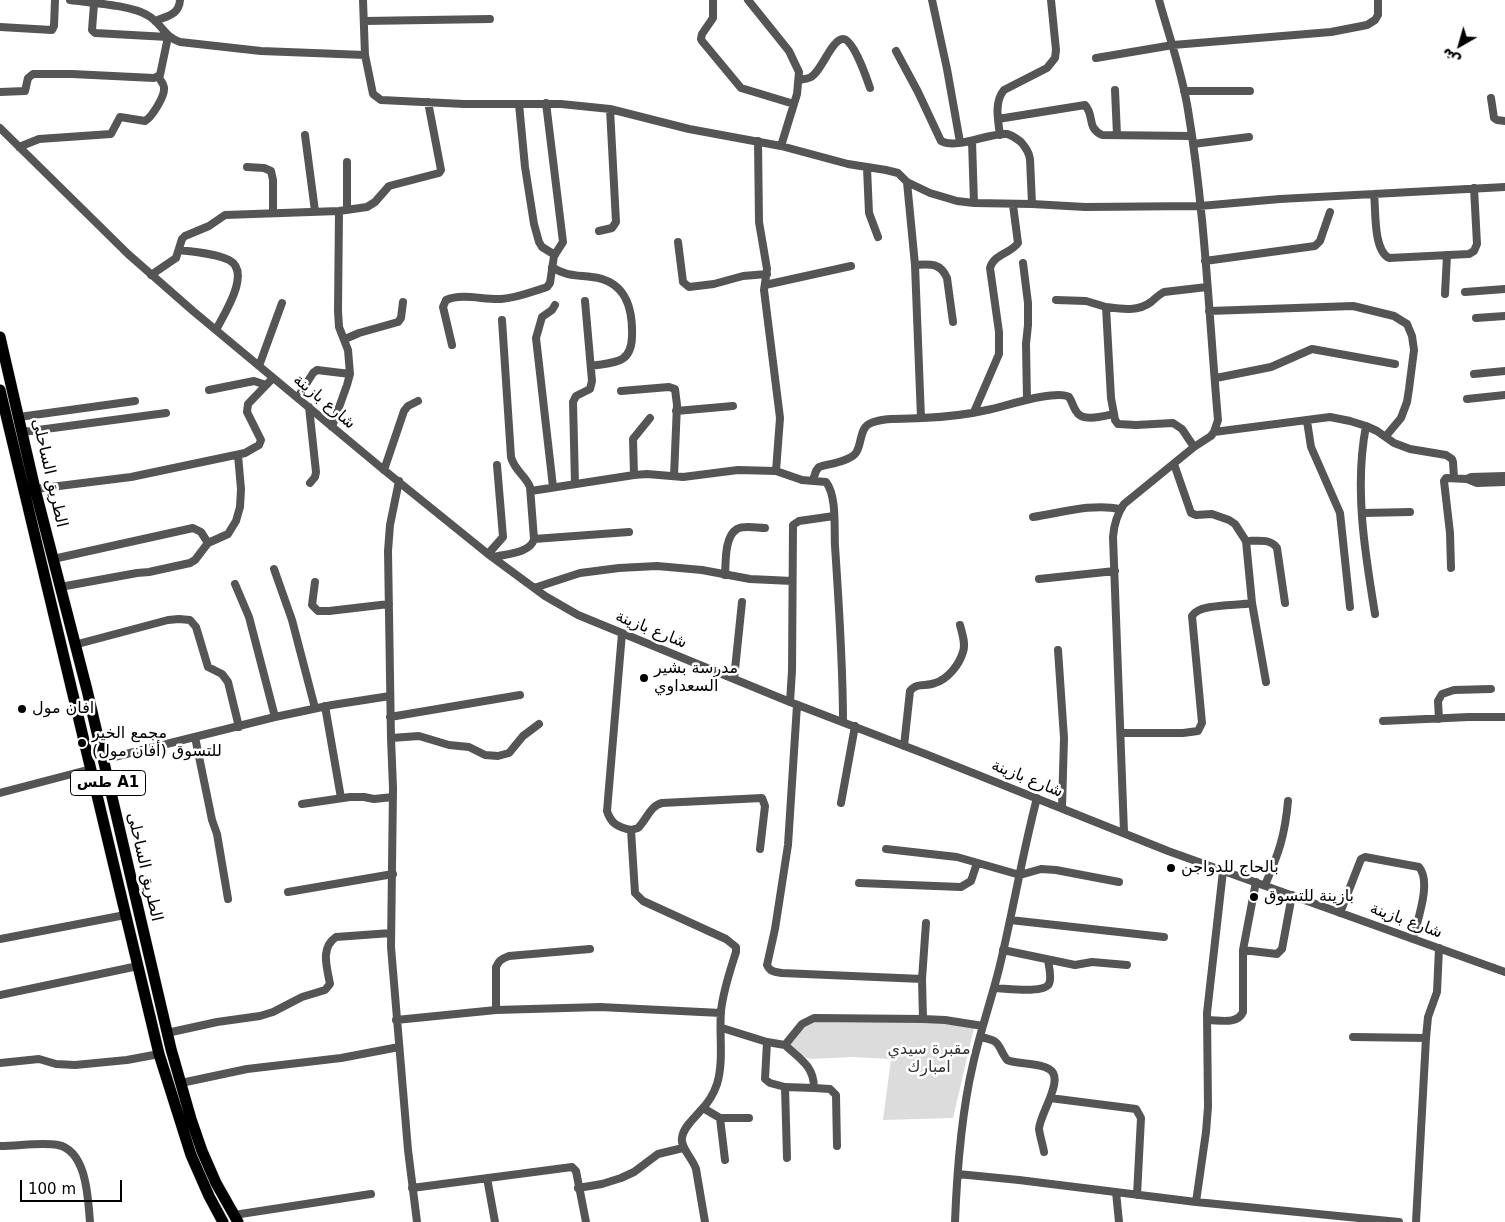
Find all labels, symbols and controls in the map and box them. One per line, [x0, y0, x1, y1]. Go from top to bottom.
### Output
north arrow [1435, 20, 1485, 70]
text: ش [1438, 45, 1463, 69]
street label: شارع بازينة [289, 370, 359, 434]
street label: الطريق الساحلى [27, 417, 71, 529]
street label: شارع بازينة [612, 607, 690, 653]
place label: مدرسة بشير السعداوي [654, 659, 738, 697]
marker: مدرسة بشير السعداوي [638, 672, 650, 684]
place label: افان مول [32, 699, 94, 719]
marker: افان مول [16, 703, 28, 715]
place label: مجمع الخير للتسوق (أفان مول) [92, 724, 222, 762]
marker: مجمع الخير للتسوق (أفان مول) [76, 737, 88, 749]
street label: شارع بازينة [988, 756, 1066, 802]
road number: طس A1 [70, 770, 146, 796]
street label: الطريق الساحلى [122, 811, 166, 923]
place label: بالحاج للدواجن [1181, 858, 1279, 878]
marker: بالحاج للدواجن [1165, 862, 1177, 874]
place label: بازينة للتسوق [1264, 887, 1354, 907]
marker: بازينة للتسوق [1248, 891, 1260, 903]
street label: شارع بازينة [1367, 899, 1445, 943]
park label: مقبرة سيدي امبارك [888, 1040, 970, 1078]
scale bar [22, 1170, 125, 1202]
text: 100 m [28, 1180, 76, 1198]

